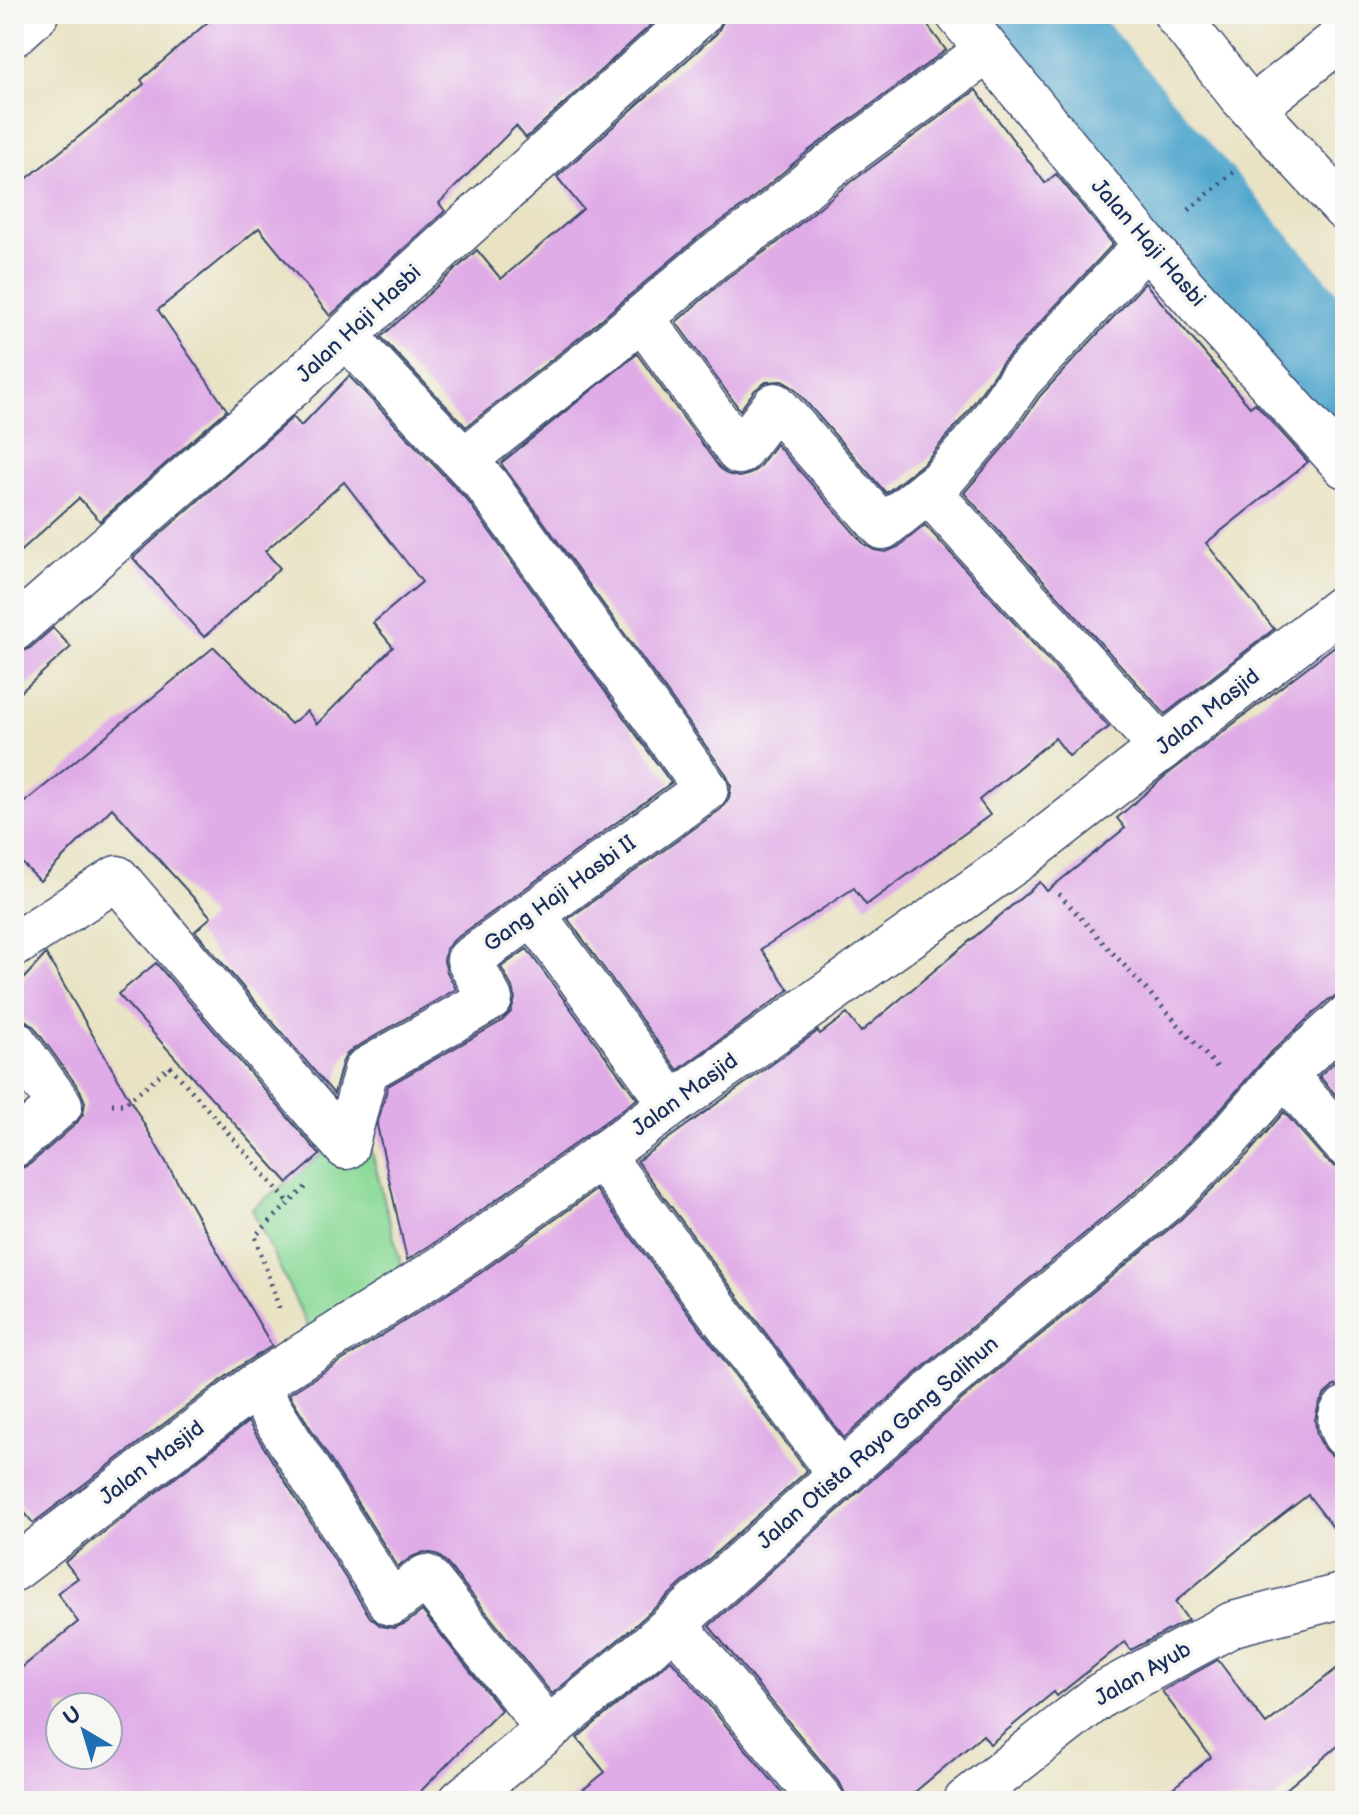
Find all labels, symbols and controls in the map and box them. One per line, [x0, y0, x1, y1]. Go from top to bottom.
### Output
street label: Jalan Haji Hasbi [1085, 173, 1211, 313]
street label: Jalan Haji Hasbi [291, 259, 427, 389]
street label: Jalan Masjid [1151, 663, 1265, 761]
street label: Gang Haji Hasbi II [479, 830, 641, 958]
street label: Jalan Masjid [627, 1048, 743, 1142]
street label: Jalan Otista Raya Gang Salihun [752, 1331, 1004, 1555]
street label: Jalan Masjid [94, 1415, 210, 1511]
street label: Jalan Ayub [1090, 1636, 1196, 1712]
north arrow [44, 1691, 124, 1771]
text: U [58, 1701, 87, 1732]

